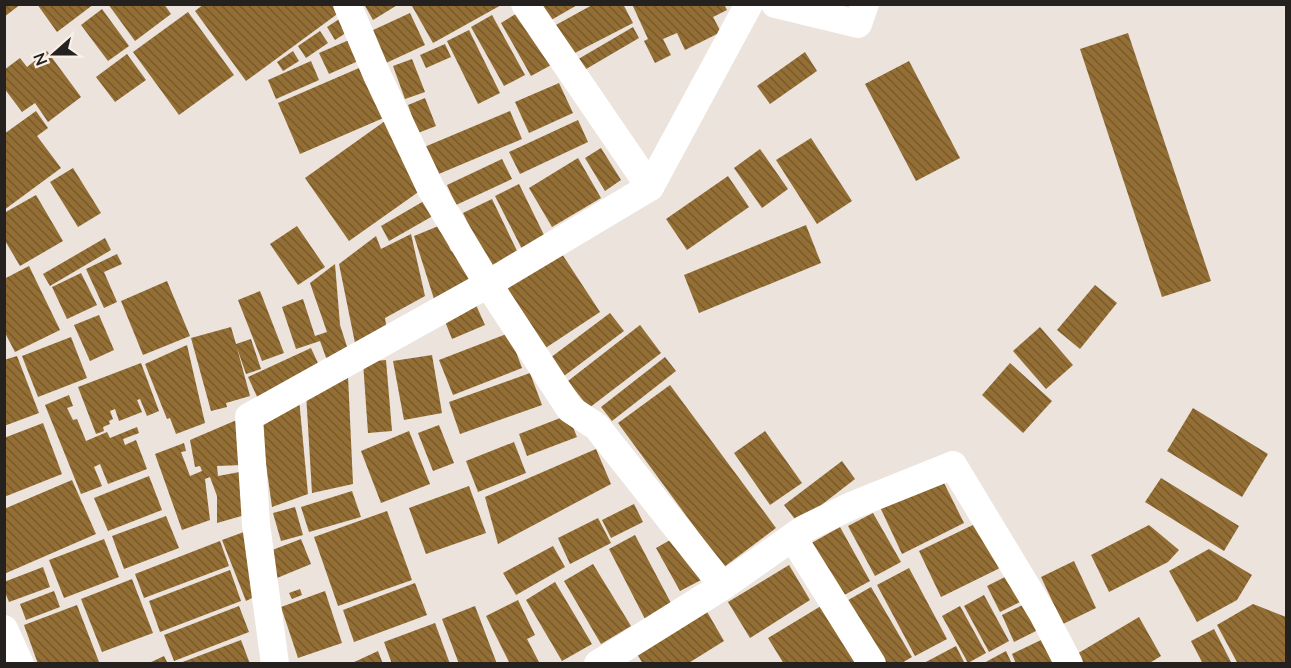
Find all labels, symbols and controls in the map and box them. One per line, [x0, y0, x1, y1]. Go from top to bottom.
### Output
north arrow [24, 24, 84, 84]
text: N [28, 50, 51, 69]

